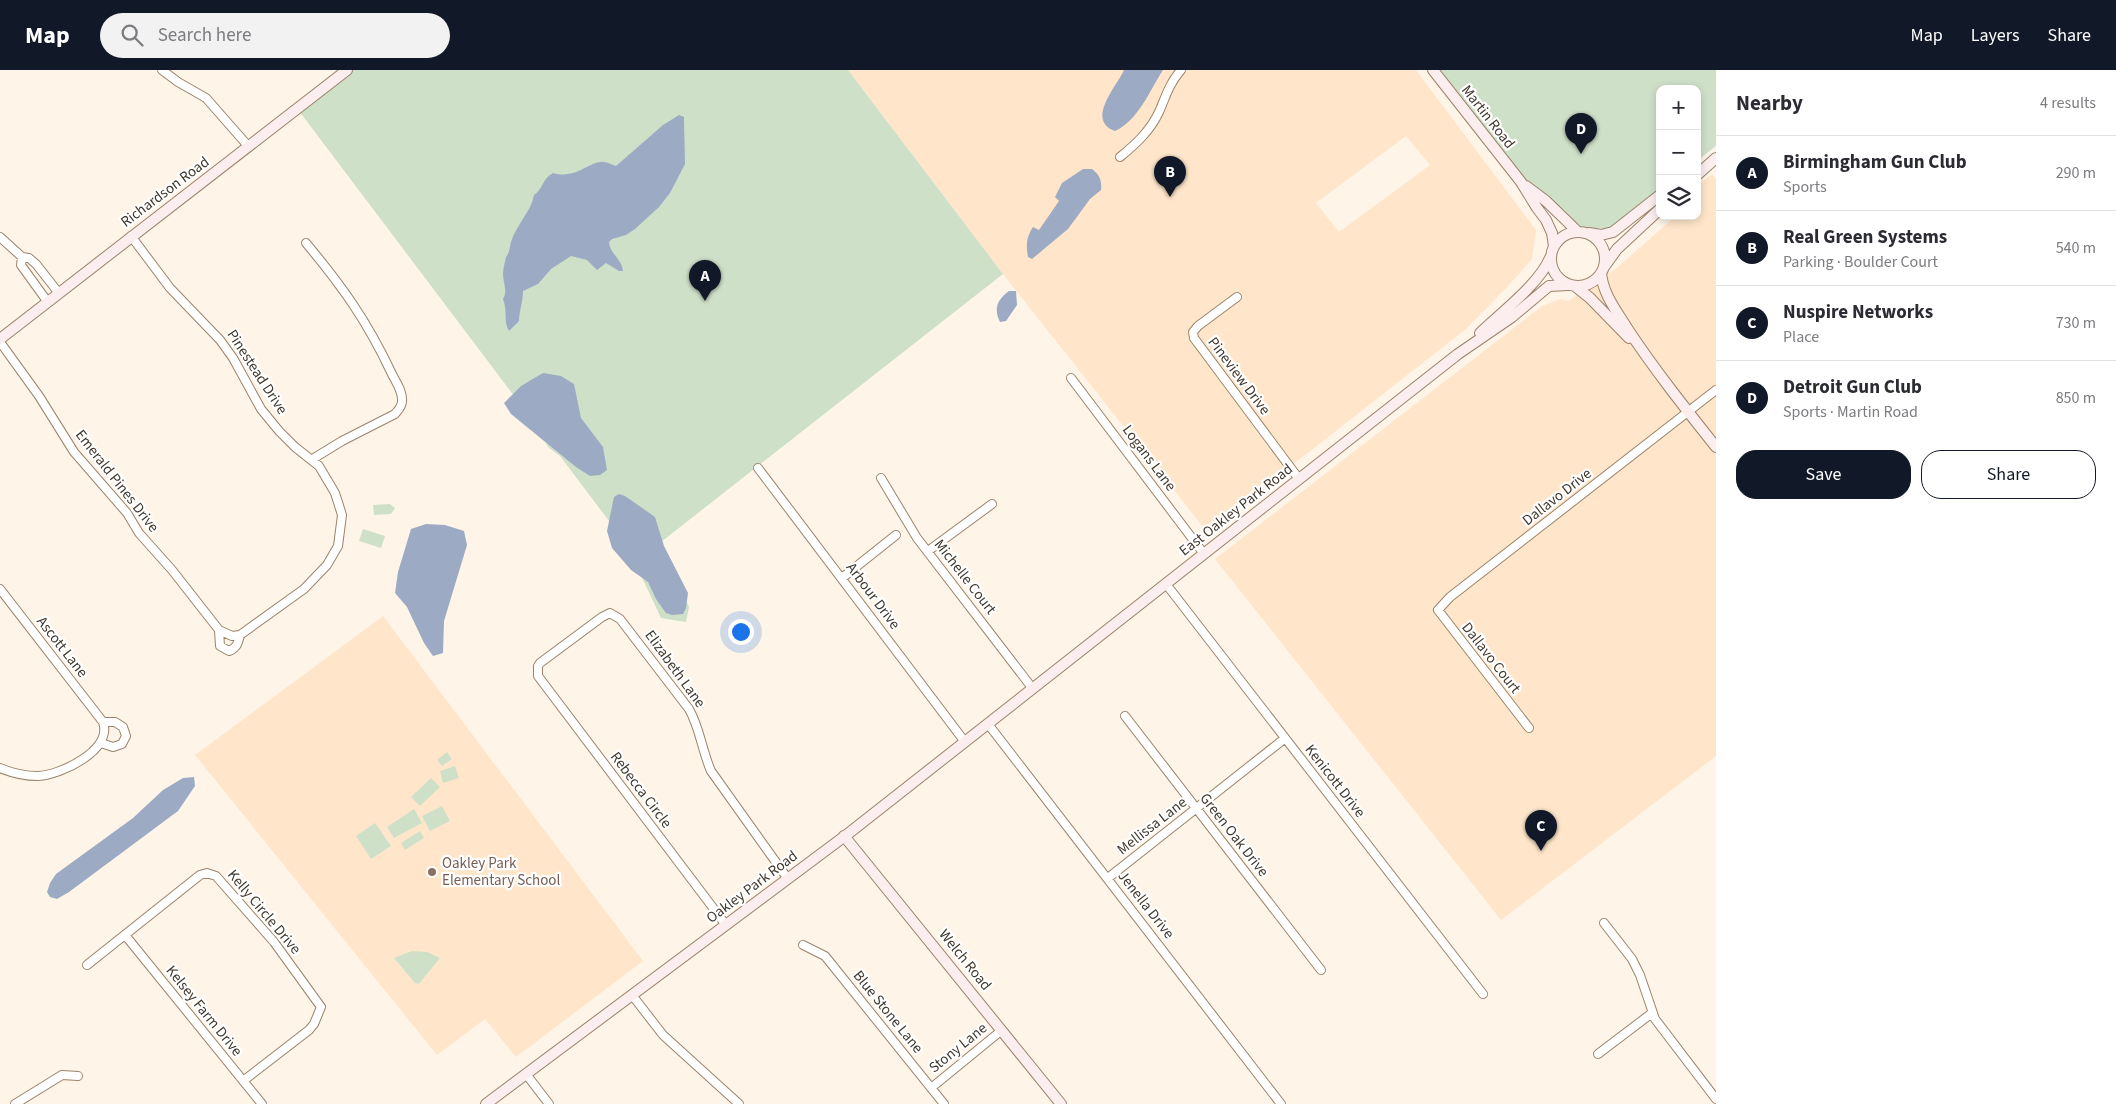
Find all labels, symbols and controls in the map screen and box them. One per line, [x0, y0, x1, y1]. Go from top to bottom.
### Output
search box [100, 13, 450, 58]
text: Map [25, 18, 70, 53]
icon: search [118, 21, 146, 49]
text: Search here [158, 22, 251, 49]
text: Map [1911, 23, 1943, 48]
text: Layers [1971, 23, 2020, 48]
text: Share [2048, 23, 2091, 48]
street label: Martin Road [1456, 81, 1520, 153]
map controls [1656, 85, 1701, 220]
button: + [1656, 85, 1701, 130]
text: Nearby [1736, 88, 1803, 118]
text: 4 results [2040, 92, 2096, 114]
pin: D [1565, 113, 1597, 154]
button: − [1656, 130, 1701, 175]
text: Birmingham Gun Club [1783, 149, 1967, 176]
street label: Richardson Road [116, 152, 214, 232]
pin: B [1154, 156, 1186, 197]
text: A [1747, 162, 1757, 184]
text: 290 m [2056, 162, 2096, 184]
button: layers [1656, 175, 1701, 220]
text: Sports [1783, 176, 1827, 198]
text: Real Green Systems [1783, 224, 1947, 251]
text: B [1747, 237, 1757, 259]
text: 540 m [2056, 237, 2096, 259]
text: Parking · Boulder Court [1783, 251, 1938, 273]
pin: A [689, 260, 721, 301]
text: Nuspire Networks [1783, 299, 1933, 326]
text: C [1747, 312, 1757, 334]
text: 730 m [2056, 312, 2096, 334]
street label: Pinestead Drive [222, 325, 292, 419]
text: Place [1783, 326, 1819, 348]
street label: Pineview Drive [1203, 333, 1275, 419]
text: Detroit Gun Club [1783, 374, 1922, 401]
text: D [1747, 387, 1757, 409]
text: 850 m [2056, 387, 2096, 409]
text: Sports · Martin Road [1783, 401, 1918, 423]
street label: Logans Lane [1117, 420, 1181, 496]
street label: Emerald Pines Drive [70, 425, 164, 537]
button: Save [1736, 450, 1911, 499]
button: Share [1921, 450, 2096, 499]
street label: East Oakley Park Road [1175, 459, 1297, 561]
street label: Dallavo Drive [1518, 463, 1596, 531]
street label: Michelle Court [929, 535, 1001, 619]
street label: Arbour Drive [841, 558, 905, 634]
street label: Ascott Lane [31, 612, 93, 682]
street label: Dallavo Court [1456, 618, 1526, 698]
your location [728, 619, 754, 645]
street label: Elizabeth Lane [640, 626, 710, 712]
street label: Kenicott Drive [1300, 740, 1370, 822]
street label: Rebecca Circle [605, 747, 677, 833]
street label: Green Oak Drive [1195, 789, 1273, 881]
street label: Mellissa Lane [1113, 792, 1191, 860]
pin: C [1525, 810, 1557, 851]
street label: Oakley Park Road [702, 846, 802, 928]
place label: Oakley Park Elementary School [442, 853, 560, 891]
street label: Kelly Circle Drive [222, 865, 306, 959]
marker: Oakley Park Elementary School [426, 866, 438, 878]
street label: Jenella Drive [1113, 867, 1179, 943]
street label: Welch Road [934, 925, 996, 995]
street label: Kelsey Farm Drive [161, 961, 247, 1061]
street label: Blue Stone Lane [848, 966, 928, 1058]
street label: Stony Lane [924, 1018, 992, 1078]

